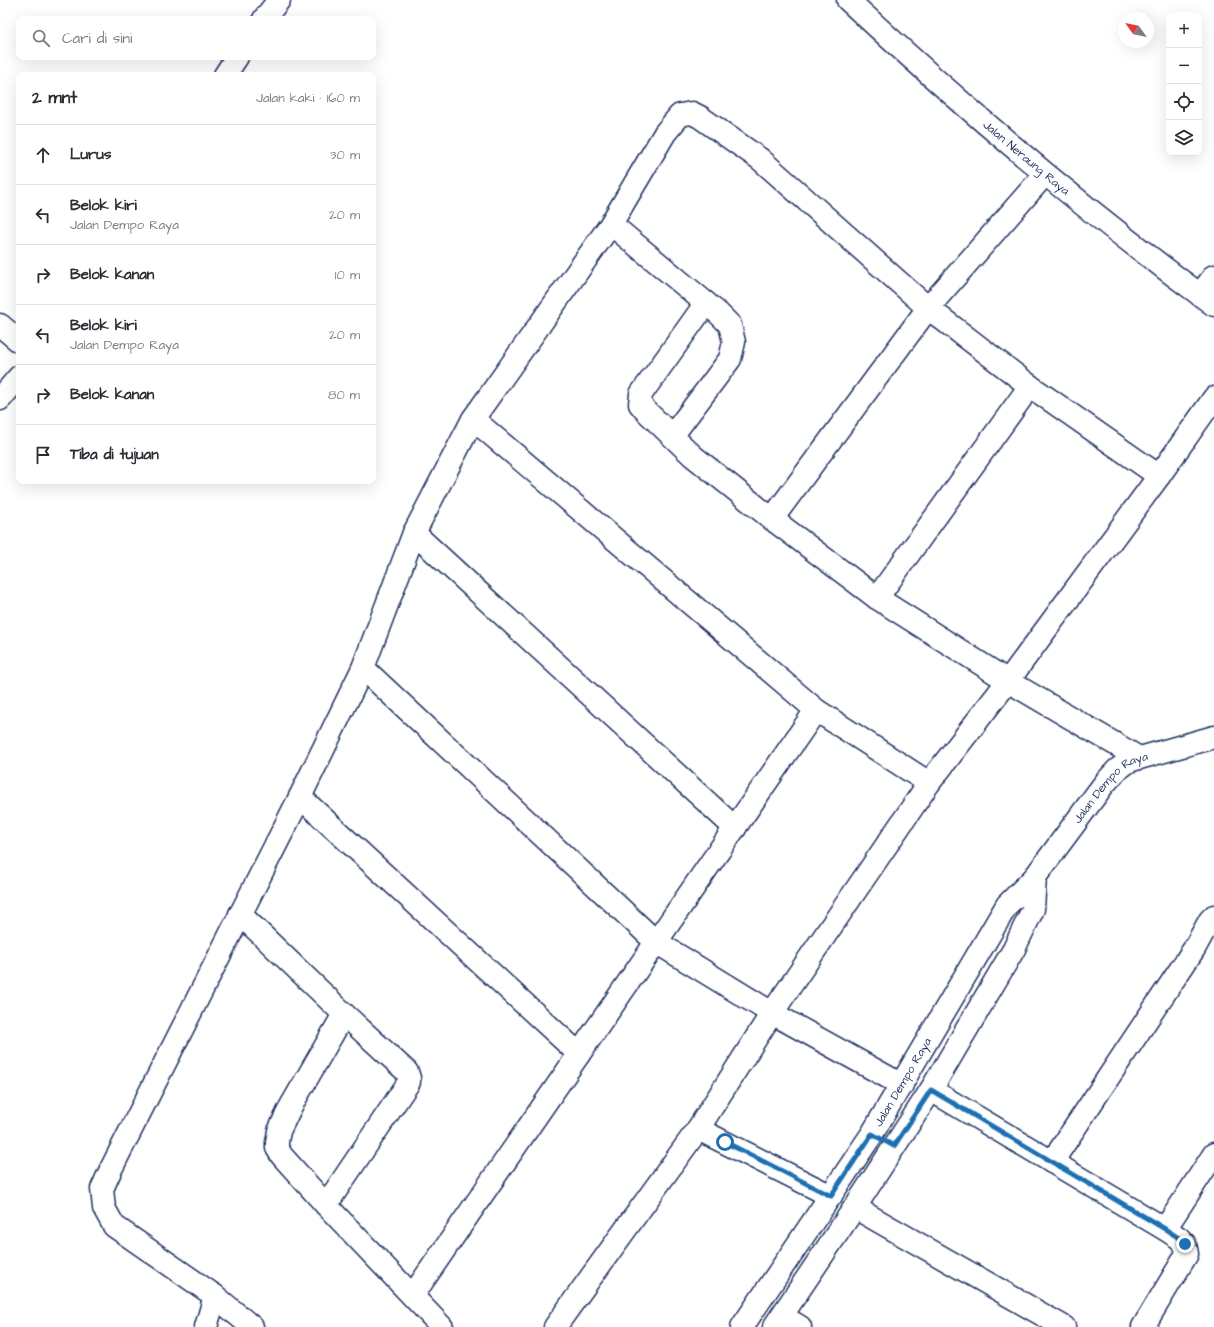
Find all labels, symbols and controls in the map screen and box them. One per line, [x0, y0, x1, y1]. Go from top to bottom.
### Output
north arrow [1118, 12, 1154, 48]
map controls [1166, 12, 1202, 156]
button: + [1166, 12, 1202, 48]
search box [16, 16, 376, 60]
icon: search [30, 27, 52, 49]
text: Cari di sini [62, 28, 132, 49]
button: − [1166, 48, 1202, 84]
button: locate [1166, 84, 1202, 120]
text: 2 mnt [32, 86, 77, 110]
text: Jalan kaki · 160 m [256, 89, 360, 107]
street label: Jalan Neraung Raya [979, 117, 1073, 199]
button: layers [1166, 120, 1202, 156]
icon: ahead [32, 144, 54, 166]
text: Lurus [70, 144, 111, 165]
text: 30 m [330, 146, 360, 164]
text: Belok kiri [70, 195, 137, 216]
icon: left [32, 204, 54, 226]
text: 20 m [329, 206, 360, 224]
text: Jalan Dempo Raya [70, 216, 179, 234]
icon: right [32, 264, 54, 286]
text: Belok kanan [70, 264, 154, 285]
text: 10 m [335, 266, 360, 284]
text: Belok kiri [70, 315, 137, 336]
icon: left [32, 324, 54, 346]
text: 20 m [329, 326, 360, 344]
text: Jalan Dempo Raya [70, 336, 179, 354]
icon: right [32, 384, 54, 406]
text: Belok kanan [70, 384, 154, 405]
text: 80 m [328, 386, 360, 404]
icon: arrive [32, 444, 54, 466]
text: Tiba di tujuan [70, 444, 159, 465]
street label: Jalan Dempo Raya [1069, 748, 1150, 827]
street label: Jalan Dempo Raya [870, 1035, 936, 1130]
route start [716, 1133, 734, 1151]
route end [1176, 1235, 1194, 1253]

